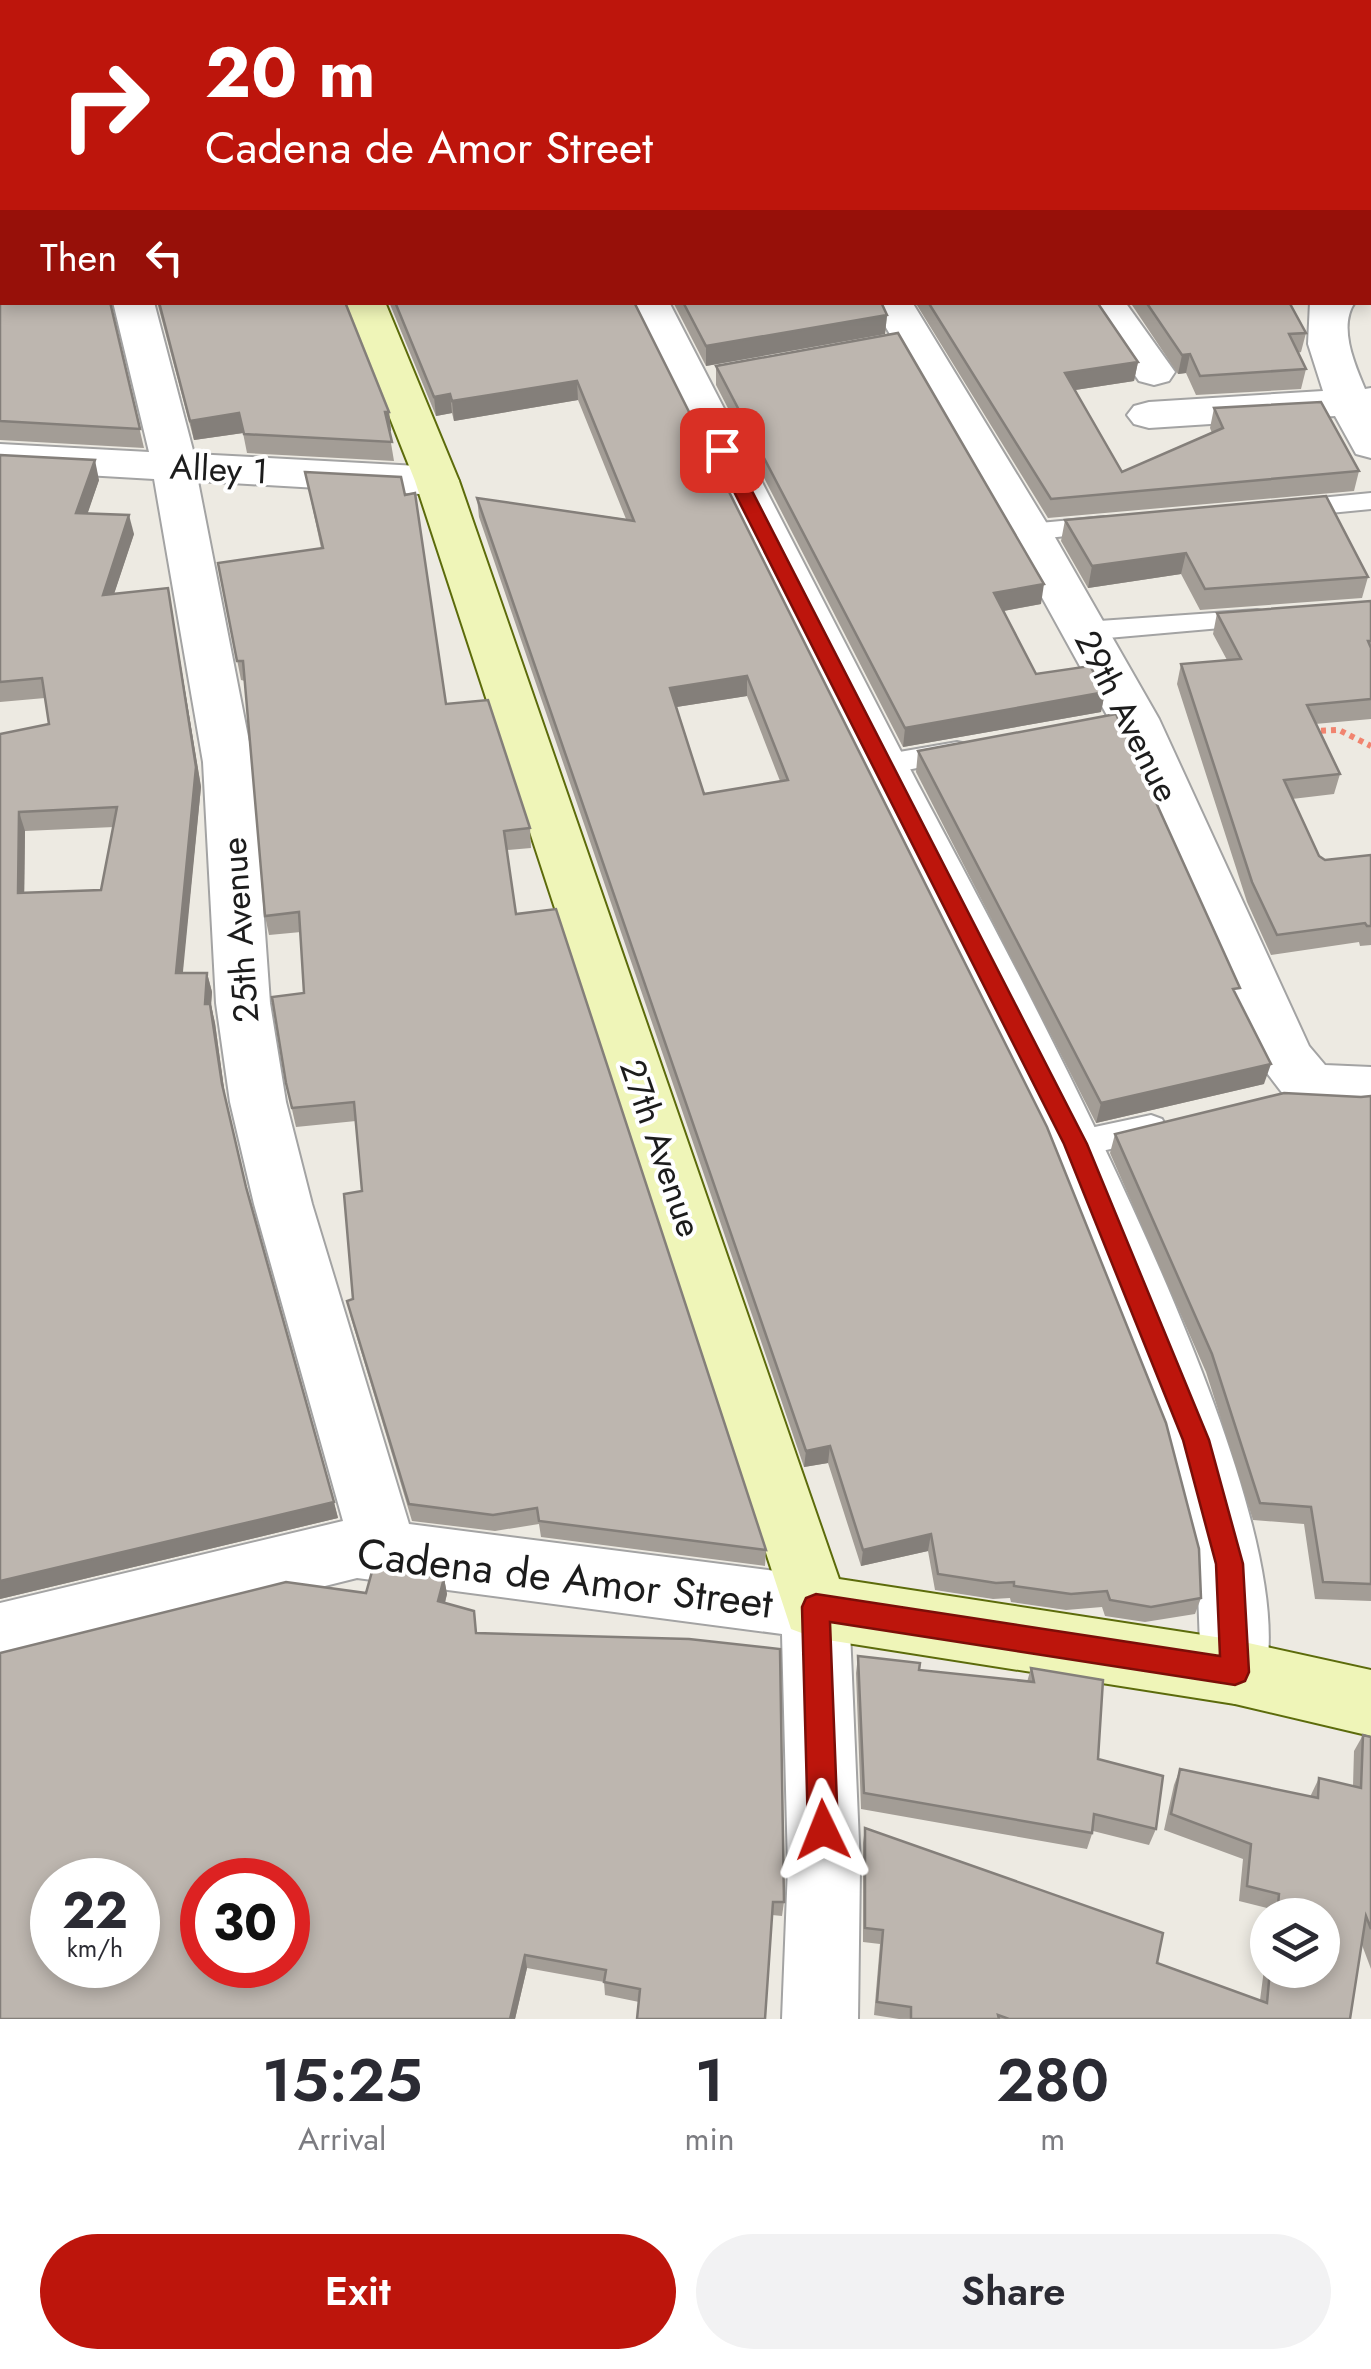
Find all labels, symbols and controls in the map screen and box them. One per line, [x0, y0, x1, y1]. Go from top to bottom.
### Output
text: 20 m [205, 22, 376, 123]
icon: right [40, 40, 170, 170]
text: Cadena de Amor Street [205, 115, 653, 180]
text: Then [40, 230, 117, 285]
icon: left [137, 230, 192, 285]
pin [680, 408, 765, 493]
icon: arrive [695, 423, 750, 478]
street label: Alley 1 [169, 441, 269, 497]
street label: 29th Avenue [1062, 622, 1192, 810]
street label: 25th Avenue [209, 835, 271, 1025]
street label: 27th Avenue [607, 1053, 715, 1243]
street label: Cadena de Amor Street [354, 1522, 776, 1634]
position arrow [771, 1778, 875, 1882]
speed limit sign: 30 [180, 1858, 310, 1988]
text: 22 [62, 1874, 128, 1947]
map controls [1250, 1898, 1340, 1988]
button: layers [1250, 1898, 1340, 1988]
text: km/h [67, 1930, 123, 1966]
text: 15:25 [262, 2037, 422, 2124]
text: 1 [695, 2037, 724, 2124]
text: 280 [997, 2037, 1109, 2124]
text: Arrival [298, 2116, 386, 2162]
text: min [684, 2116, 735, 2162]
text: m [1040, 2116, 1065, 2162]
button: Exit [40, 2234, 676, 2349]
button: Share [696, 2234, 1331, 2349]

